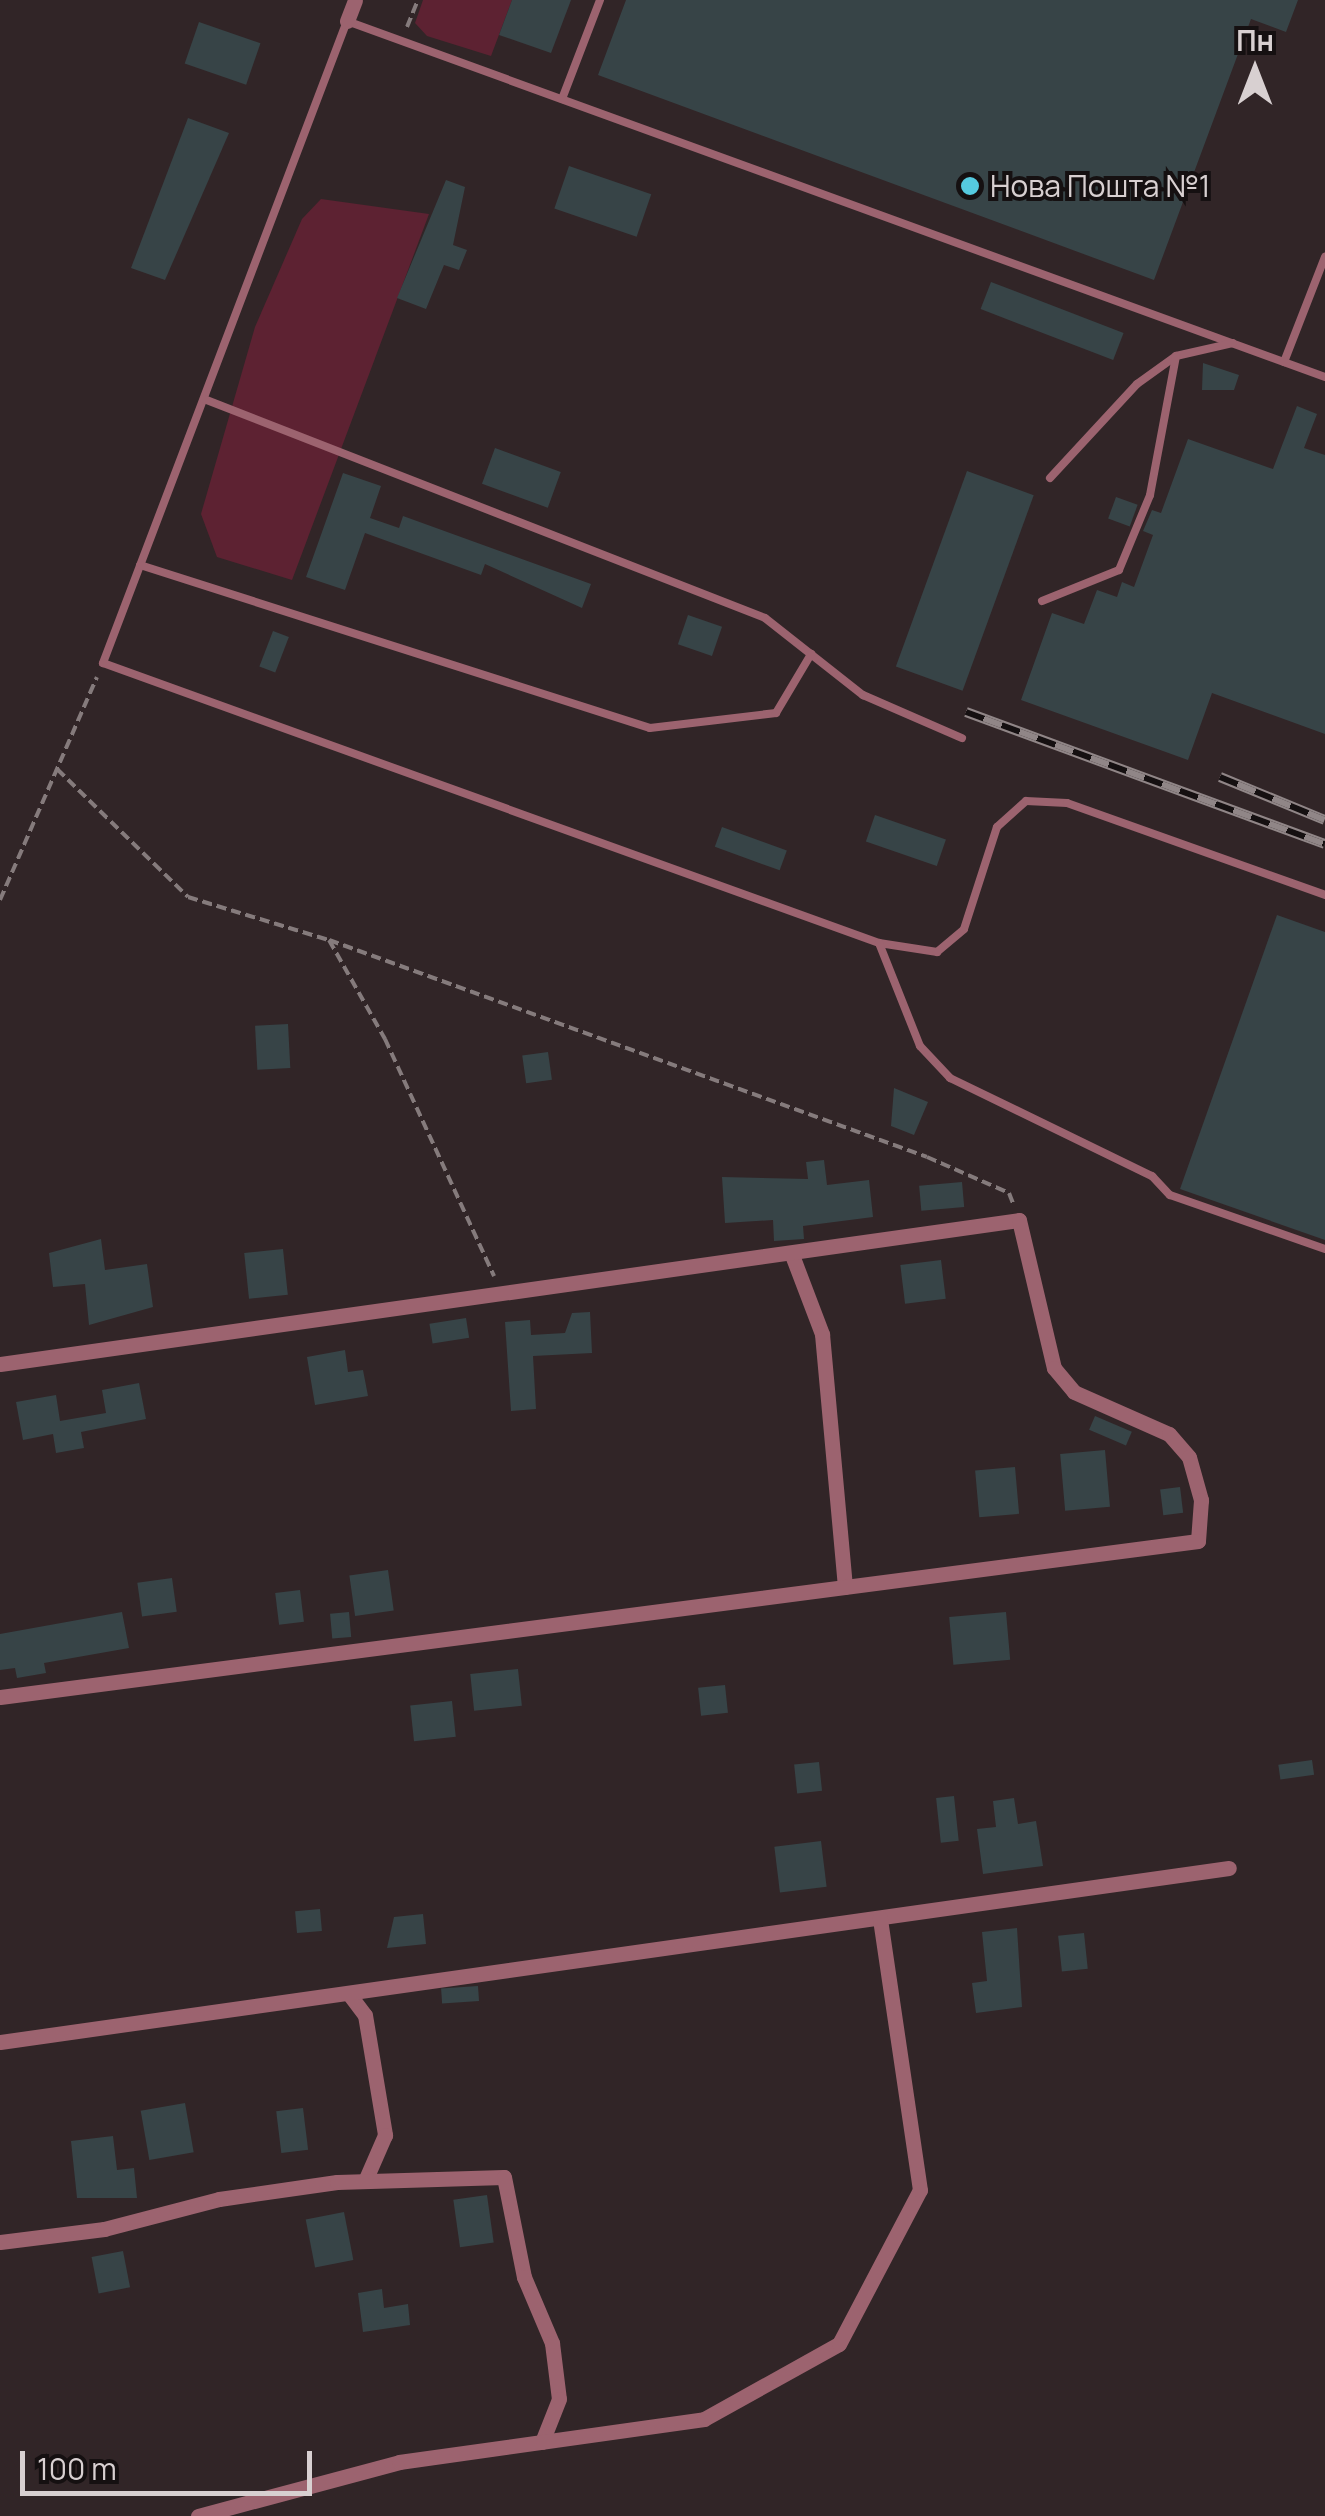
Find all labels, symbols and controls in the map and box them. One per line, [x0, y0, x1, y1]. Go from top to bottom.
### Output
north arrow [1205, 20, 1305, 120]
text: Пн [1236, 21, 1274, 59]
place label: Нова Пошта №1 [990, 168, 1210, 204]
marker: Нова Пошта №1 [959, 175, 981, 197]
scale bar [25, 2431, 318, 2493]
text: 100 m [37, 2448, 117, 2489]

